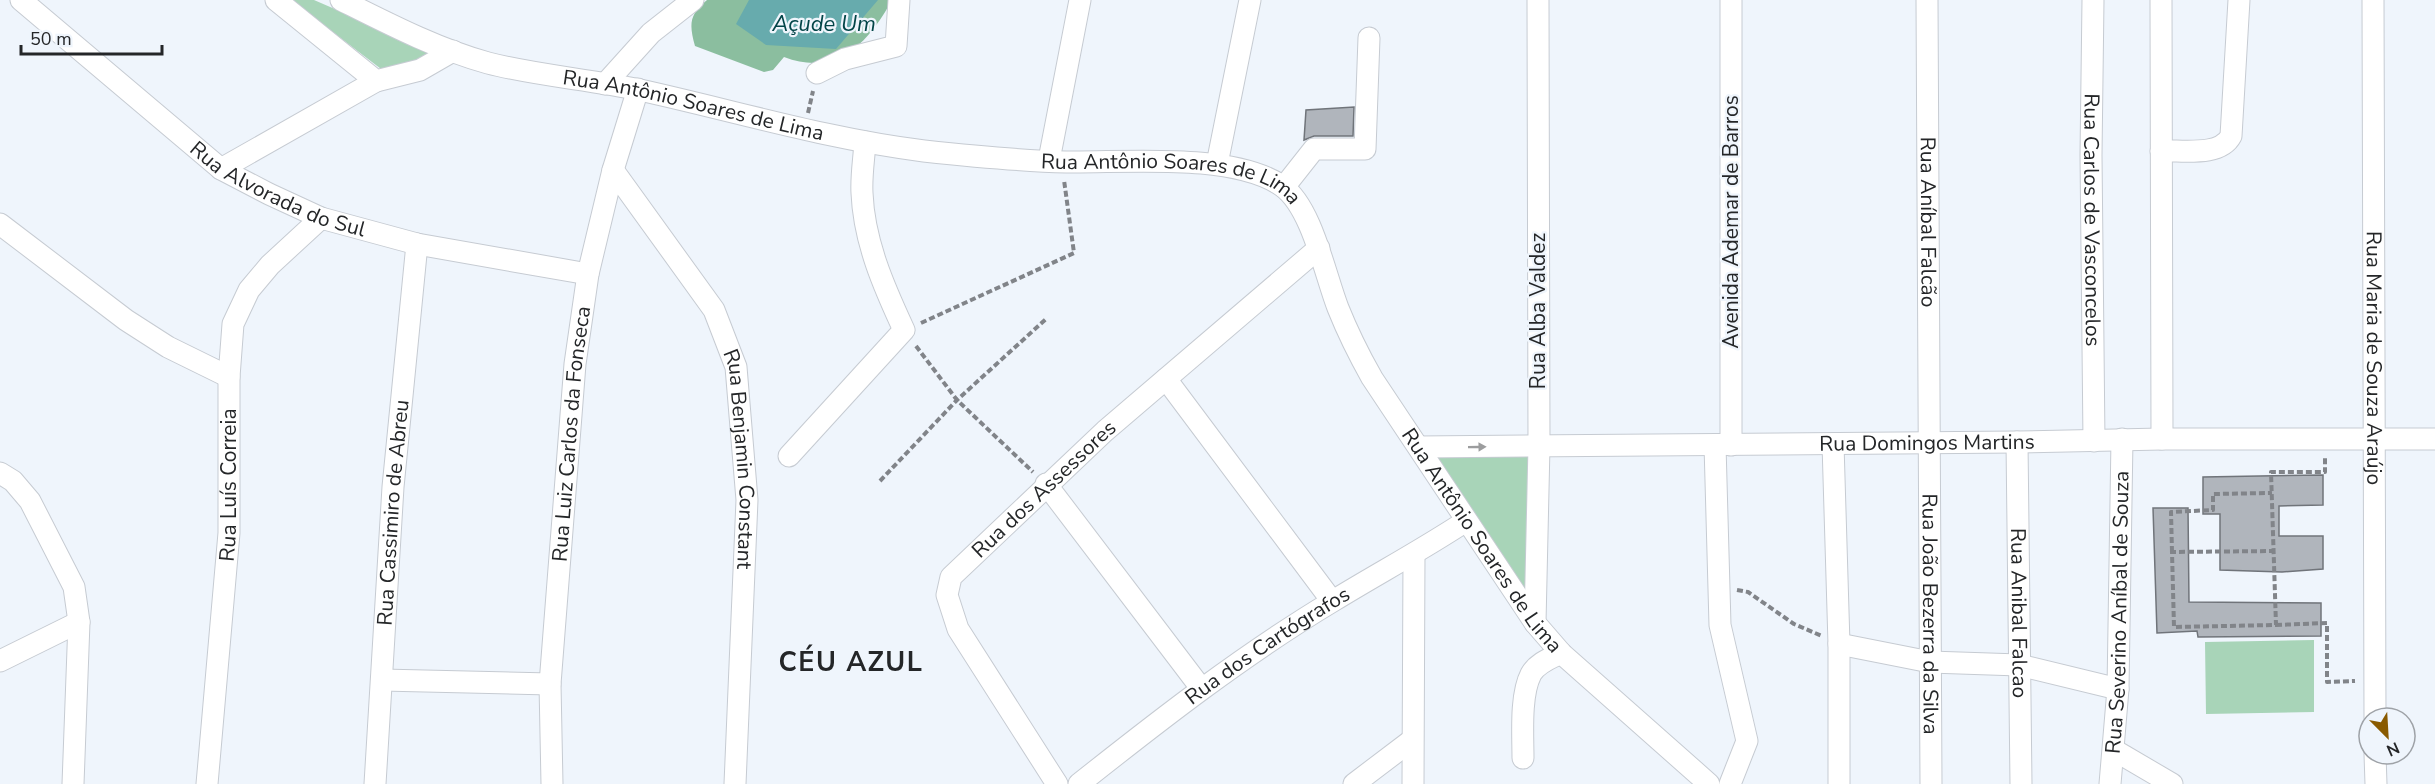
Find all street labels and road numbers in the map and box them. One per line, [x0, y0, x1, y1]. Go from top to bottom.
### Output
street label: Rua Antônio Soares de Lima [561, 63, 827, 147]
street label: Rua Carlos de Vasconcelos [2077, 93, 2107, 347]
street label: Avenida Ademar de Barros [1717, 95, 1745, 349]
street label: Rua Alvorada do Sul [184, 135, 369, 244]
street label: Rua Aníbal Falcão [1914, 137, 1943, 307]
street label: Rua Antônio Soares de Lima [1040, 147, 1308, 210]
street label: Rua Maria de Souza Araújo [2360, 231, 2388, 485]
street label: Rua Alba Valdez [1524, 233, 1552, 389]
street label: Rua Luiz Carlos da Fonseca [546, 304, 597, 563]
street label: Rua Benjamin Constant [716, 345, 761, 570]
street label: Rua Cassimiro de Abreu [371, 398, 416, 626]
street label: Rua Luís Correia [213, 408, 243, 563]
street label: Rua dos Assessores [966, 414, 1122, 564]
street label: Rua Antônio Soares de Lima [1395, 423, 1569, 659]
street label: Rua Domingos Martins [1819, 428, 2035, 458]
street label: Rua Severino Aníbal de Souza [2099, 471, 2135, 755]
street label: Rua João Bezerra da Silva [1916, 493, 1945, 735]
street label: Rua Anibal Falcao [2004, 528, 2034, 698]
street label: Rua dos Cartógrafos [1179, 580, 1355, 711]

